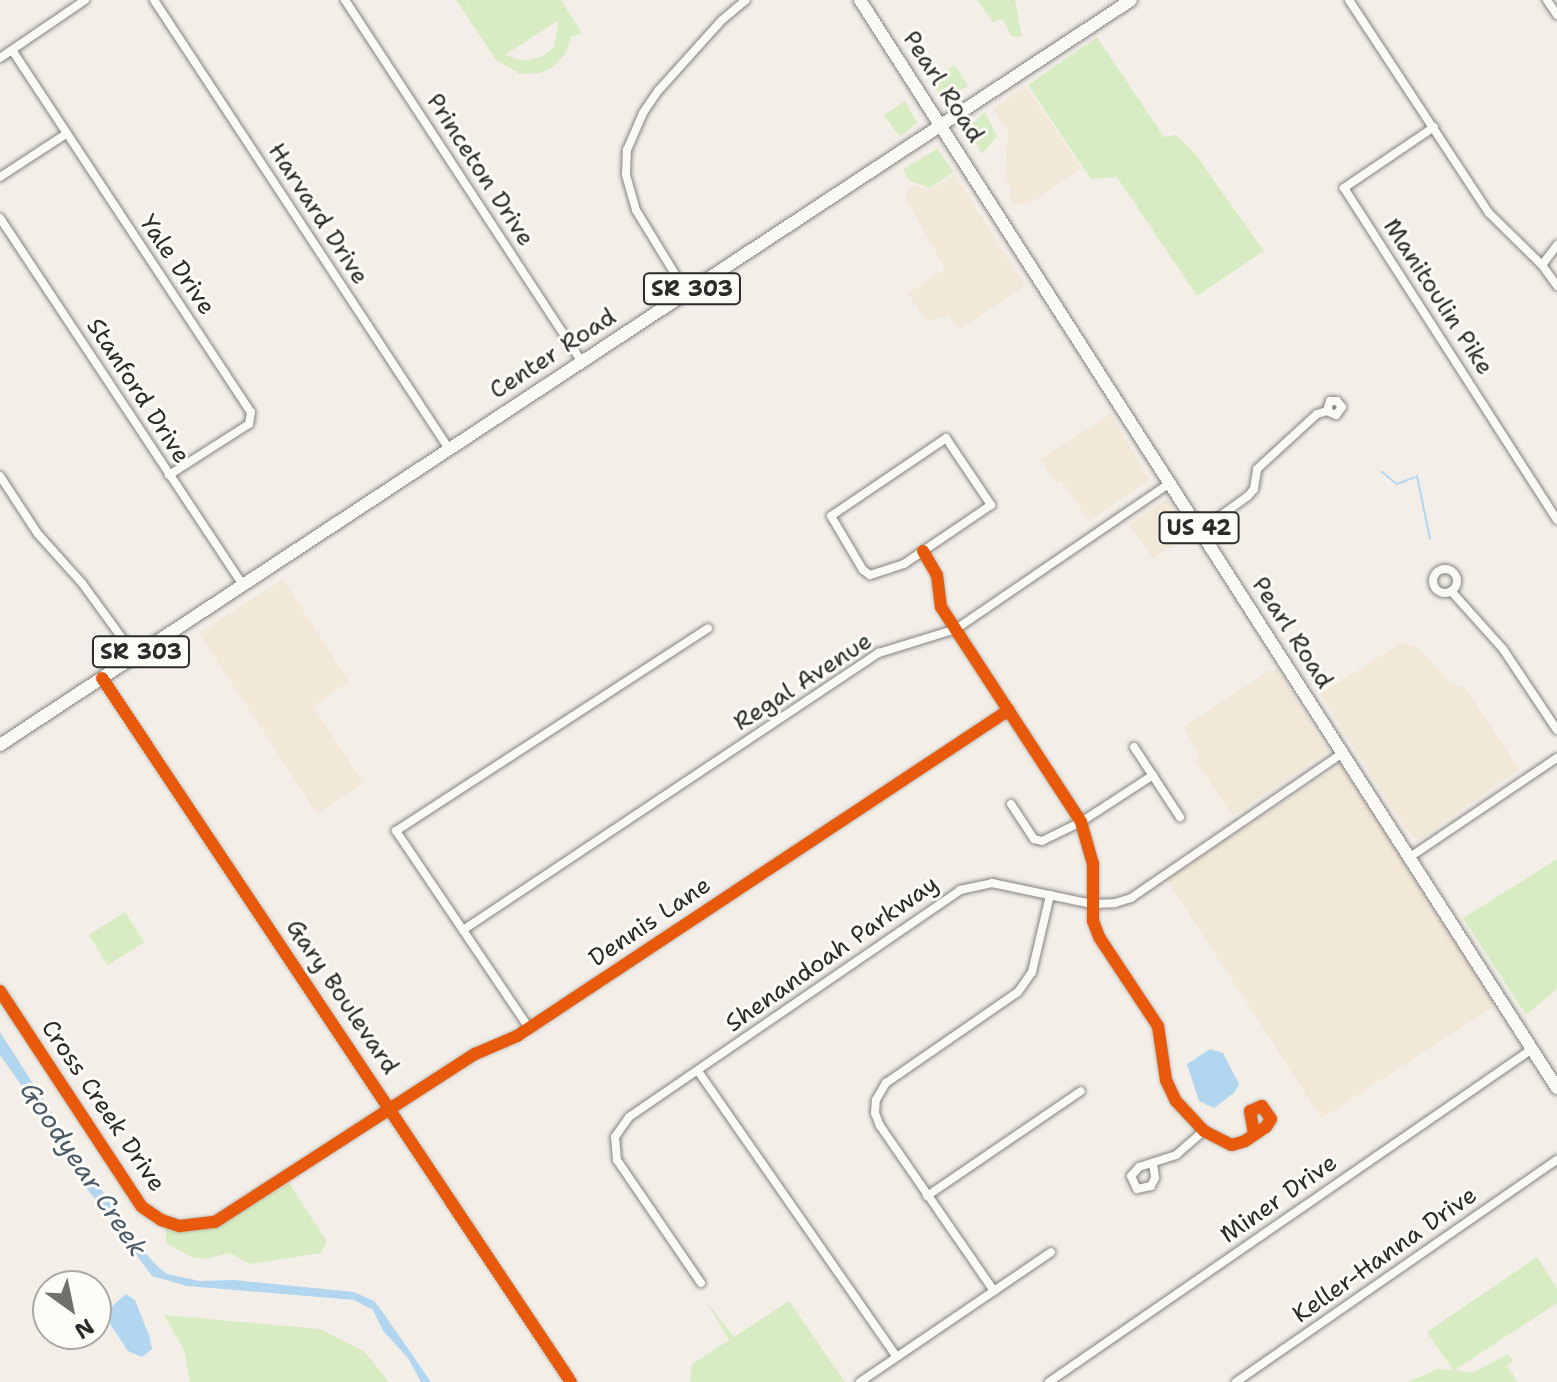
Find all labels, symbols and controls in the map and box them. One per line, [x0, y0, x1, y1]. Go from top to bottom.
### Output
street label: Pearl Road [896, 26, 990, 148]
street label: Princeton Drive [420, 88, 540, 252]
street label: Harvard Drive [262, 138, 374, 290]
street label: Yale Drive [133, 210, 221, 320]
street label: Manitoulin Pike [1377, 214, 1499, 380]
road number: SR 303 [642, 271, 742, 307]
street label: Center Road [484, 303, 622, 405]
street label: Stanford Drive [80, 313, 196, 469]
road number: US 42 [1157, 510, 1241, 546]
street label: Pearl Road [1245, 572, 1339, 694]
street label: Regal Avenue [729, 627, 877, 737]
road number: SR 303 [91, 634, 191, 670]
street label: Shenandoah Parkway [720, 870, 944, 1038]
street label: Dennis Lane [584, 871, 716, 973]
street label: Gary Boulevard [280, 914, 404, 1080]
street label: Cross Creek Drive [35, 1015, 171, 1197]
water label: Goodyear Creek [14, 1076, 154, 1262]
street label: Miner Drive [1215, 1148, 1343, 1250]
street label: Keller-Hanna Drive [1287, 1181, 1483, 1329]
north arrow [32, 1270, 112, 1350]
text: N [69, 1312, 99, 1346]

